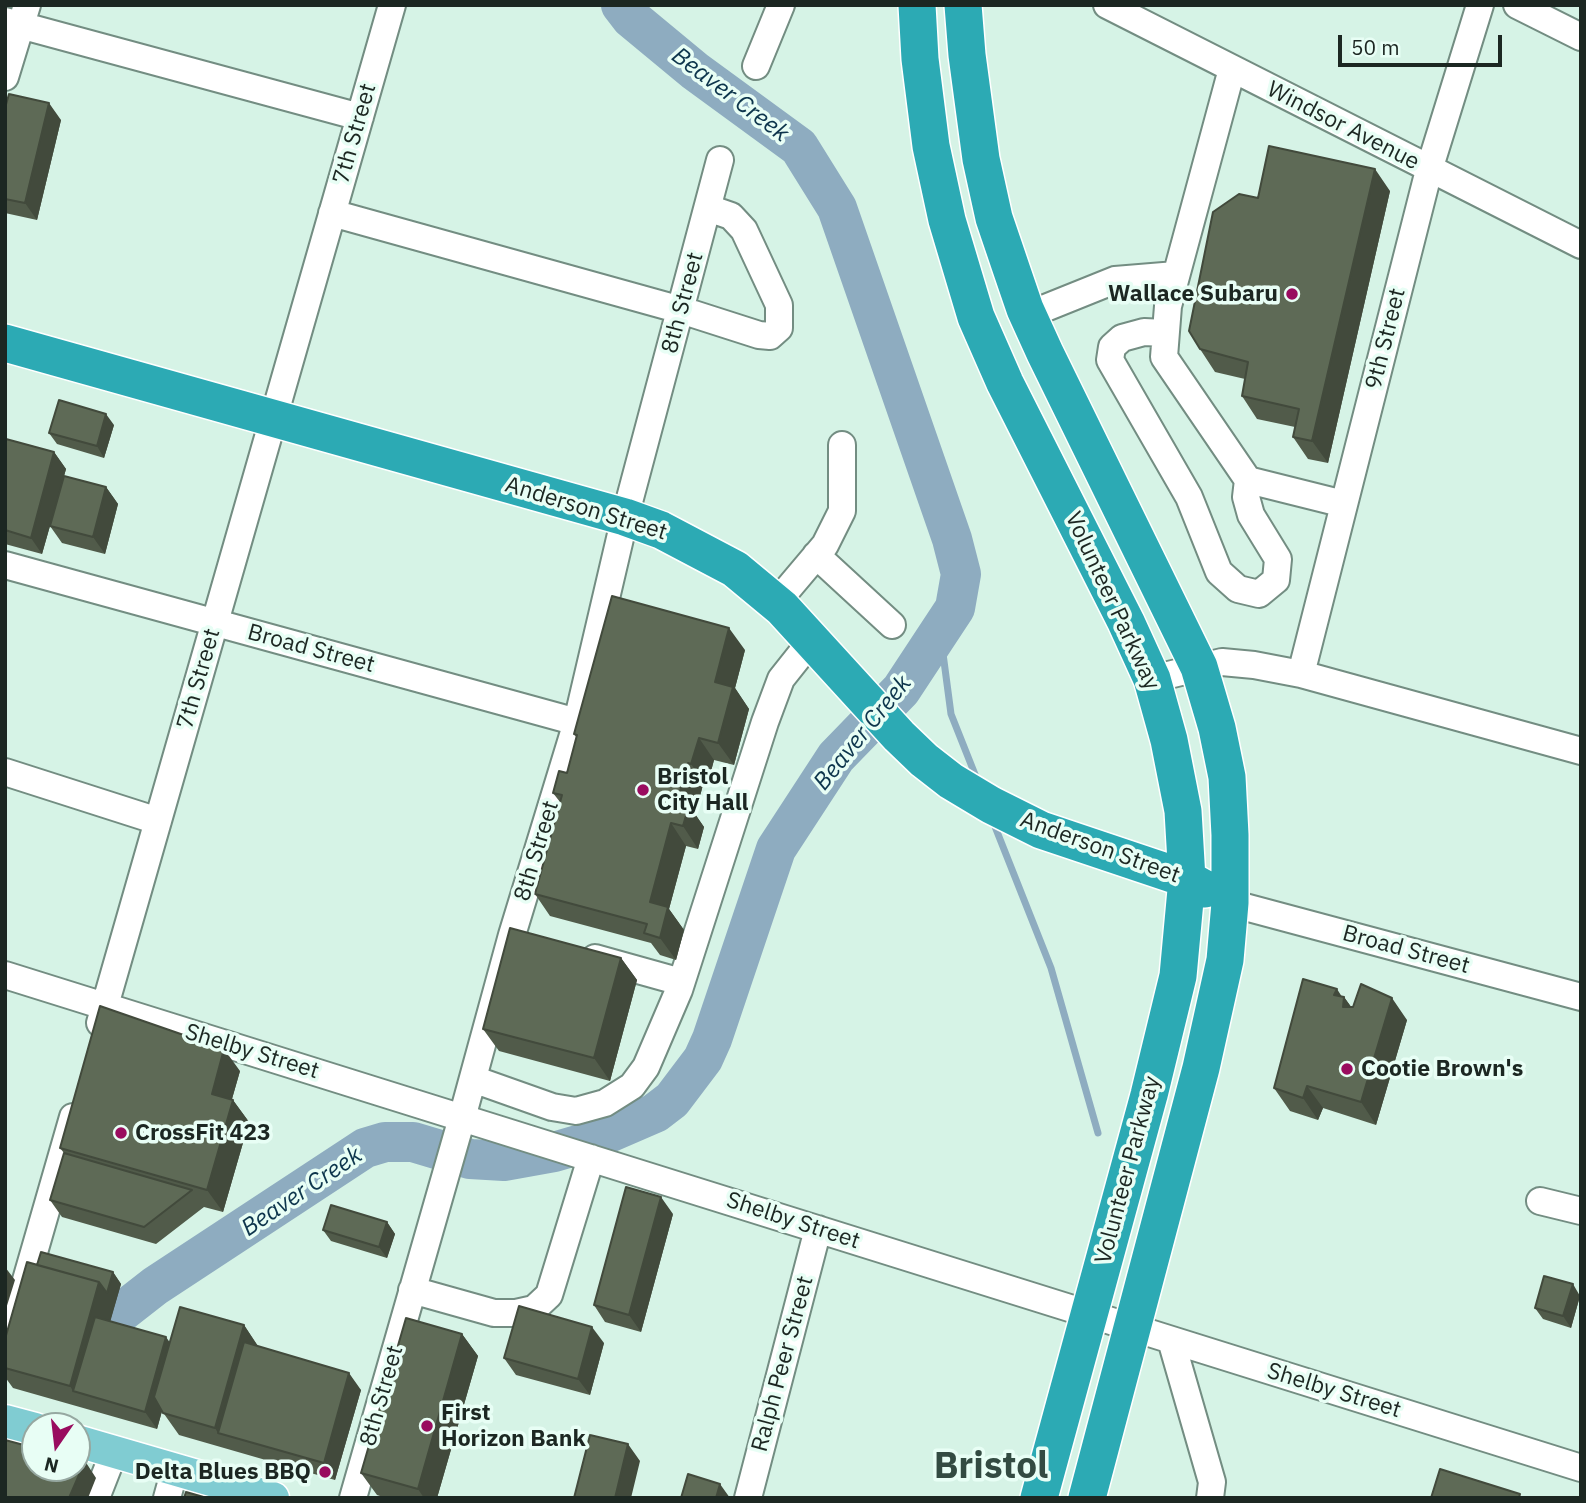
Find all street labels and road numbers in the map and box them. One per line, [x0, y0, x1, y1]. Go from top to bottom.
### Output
street label: Windsor Avenue [1262, 76, 1424, 176]
street label: 7th Street [327, 80, 383, 188]
street label: 8th Street [656, 249, 710, 357]
street label: 9th Street [1360, 285, 1412, 393]
street label: Anderson Street [502, 471, 670, 547]
street label: Volunteer Parkway [1059, 508, 1165, 694]
street label: Broad Street [244, 619, 378, 679]
street label: 7th Street [171, 625, 227, 733]
street label: 8th Street [509, 797, 565, 905]
street label: Anderson Street [1016, 806, 1184, 890]
street label: Broad Street [1339, 920, 1473, 980]
street label: Shelby Street [182, 1019, 322, 1085]
street label: Volunteer Parkway [1090, 1073, 1166, 1267]
street label: Shelby Street [723, 1186, 863, 1256]
street label: Ralph Peer Street [746, 1273, 820, 1455]
street label: 8th Street [354, 1342, 410, 1450]
street label: Shelby Street [1264, 1358, 1404, 1424]

